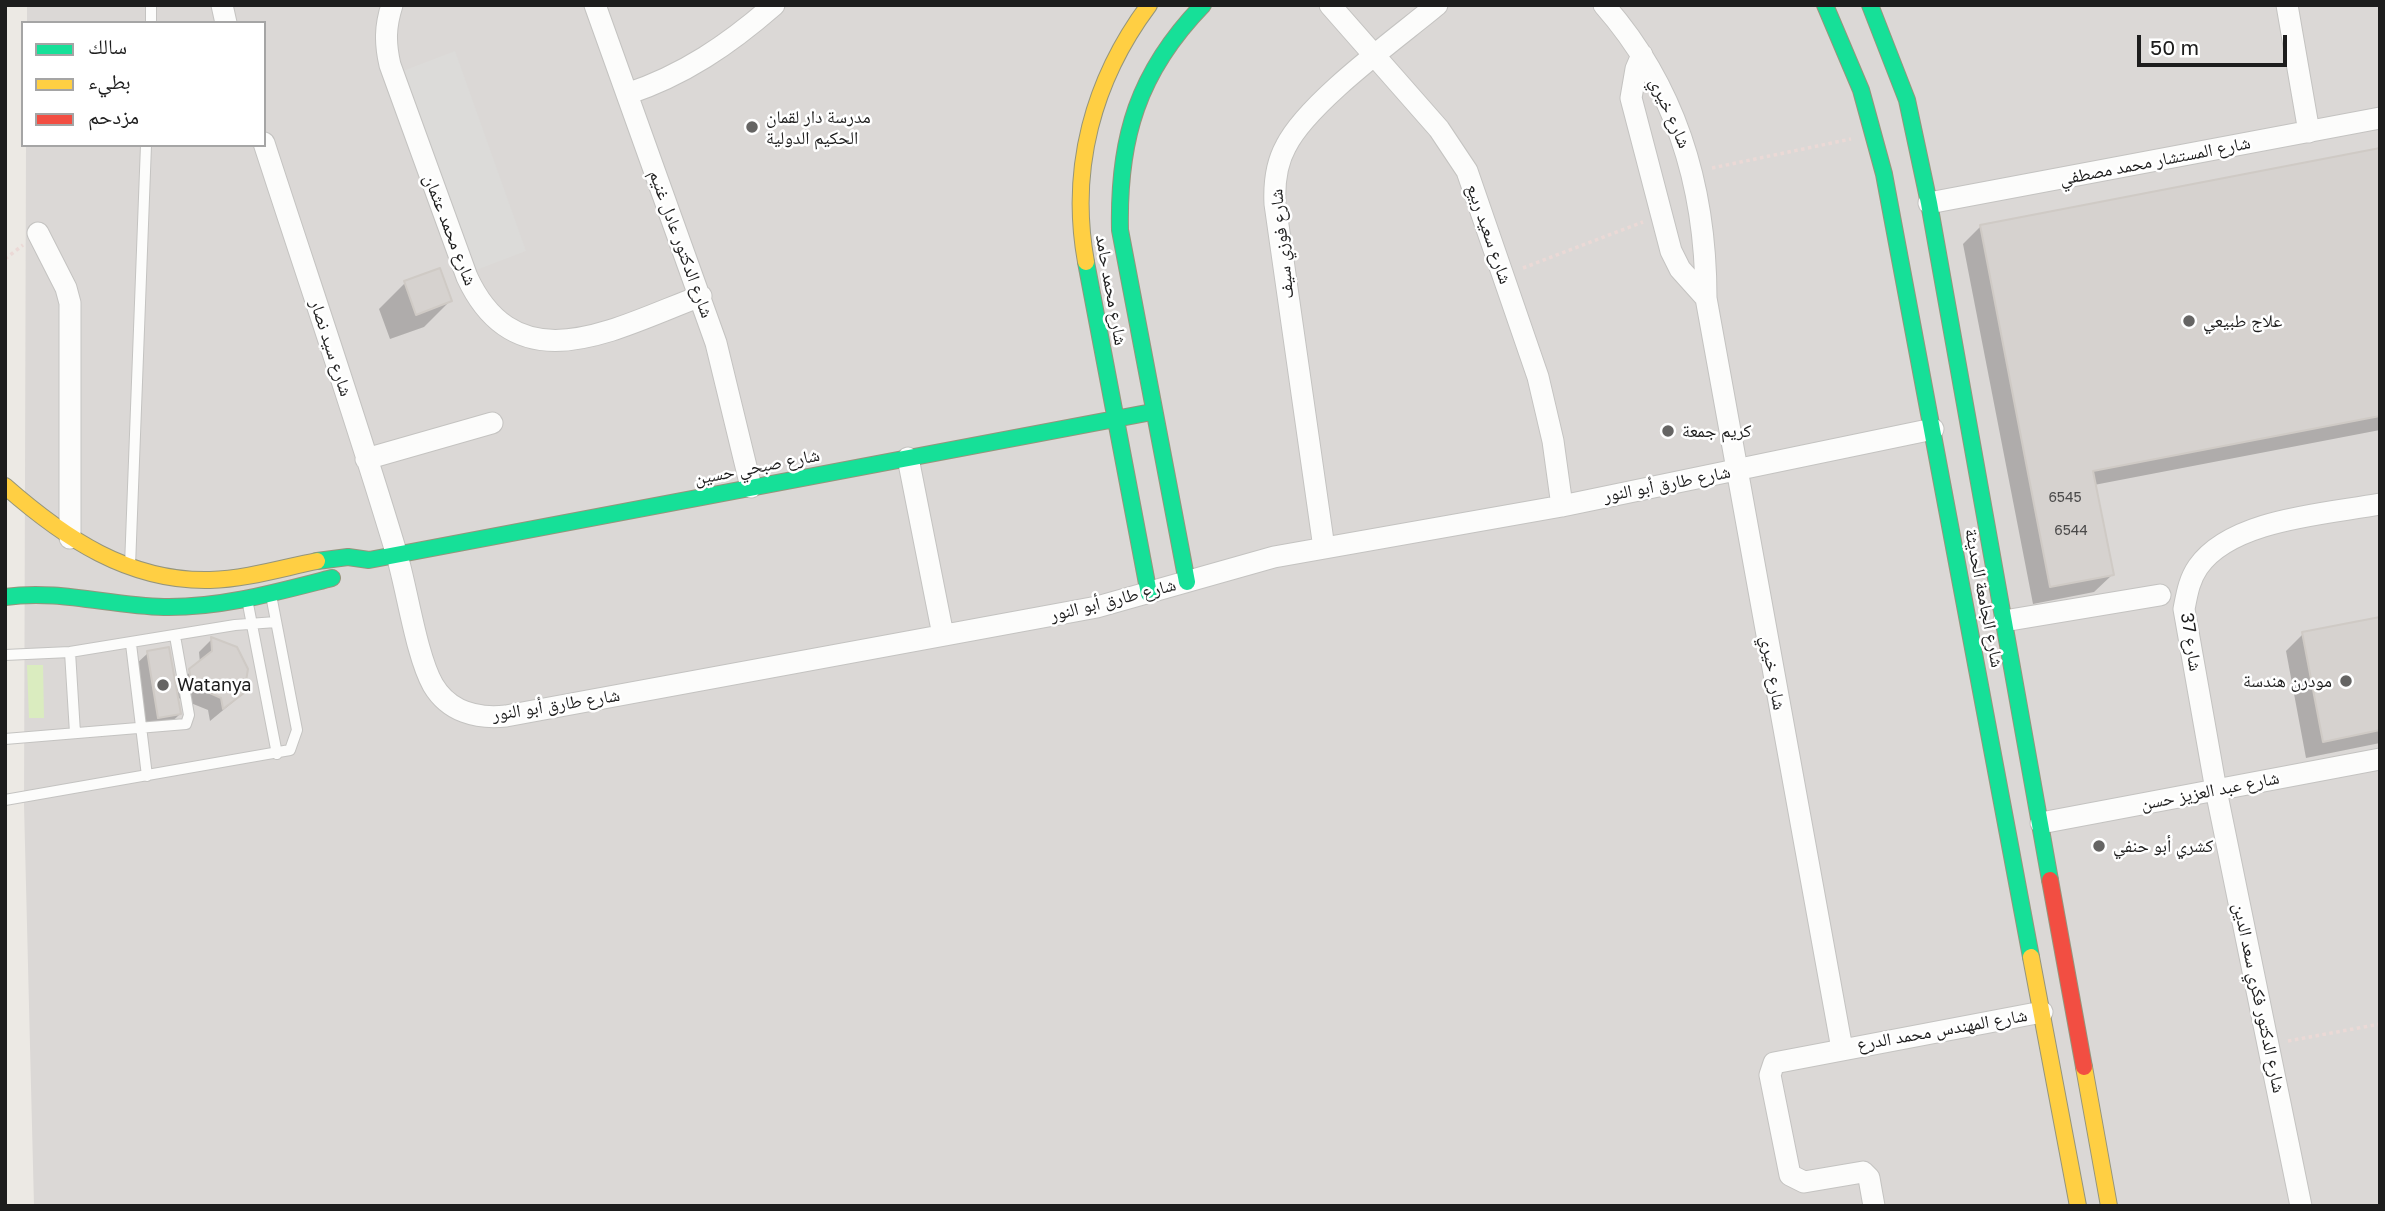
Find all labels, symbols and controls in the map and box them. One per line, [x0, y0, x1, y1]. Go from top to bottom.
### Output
legend [21, 21, 266, 147]
scale bar [2140, 21, 2290, 65]
text: سالك [88, 33, 127, 59]
text: 50 m [2150, 34, 2199, 60]
text: بطيء [88, 68, 131, 94]
street label: شارع خيري [1645, 74, 1695, 152]
text: مزدحم [88, 103, 139, 129]
place label: مدرسة دار لقمان الحكيم الدولية [766, 106, 871, 148]
marker: مدرسة دار لقمان الحكيم الدولية [744, 119, 760, 135]
street label: شارع المستشار محمد مصطفي [2058, 132, 2252, 190]
street label: شارع الدكتور عادل غنيم [644, 167, 718, 321]
street label: شارع محمد عثمان [419, 171, 481, 289]
street label: شارع سعيد ربيع [1462, 181, 1516, 287]
street label: شارع فوزي سيف [1265, 188, 1299, 300]
street label: شارع محمد حامد [1091, 233, 1131, 347]
street label: شارع سيد نصار [305, 297, 357, 399]
place label: علاج طبيعي [2203, 310, 2282, 332]
marker: علاج طبيعي [2181, 313, 2197, 329]
place label: كريم جمعة [1682, 420, 1751, 442]
marker: كريم جمعة [1660, 423, 1676, 439]
street label: شارع صبحي حسين [692, 444, 822, 490]
street label: شارع طارق أبو النور [1602, 461, 1732, 507]
house number: 6545 [2048, 490, 2082, 506]
house number: 6544 [2054, 523, 2088, 539]
street label: شارع الجامعة الحديثة [1960, 527, 2008, 669]
street label: شارع طارق أبو النور [1048, 574, 1178, 626]
street label: شارع 37 [2176, 611, 2206, 673]
street label: شارع خيري [1756, 634, 1790, 712]
place label: مودرن هندسة [2243, 670, 2332, 692]
marker: مودرن هندسة [2338, 673, 2354, 689]
place label: Watanya [177, 674, 251, 696]
marker: Watanya [155, 677, 171, 693]
street label: شارع طارق أبو النور [491, 684, 621, 726]
street label: شارع عبد العزيز حسن [2139, 767, 2281, 815]
place label: كشري أبو حنفي [2113, 835, 2213, 857]
marker: كشري أبو حنفي [2091, 838, 2107, 854]
street label: شارع الدكتور فكري سعد الدين [2228, 901, 2290, 1095]
street label: شارع المهندس محمد الدرع [1855, 1004, 2029, 1056]

